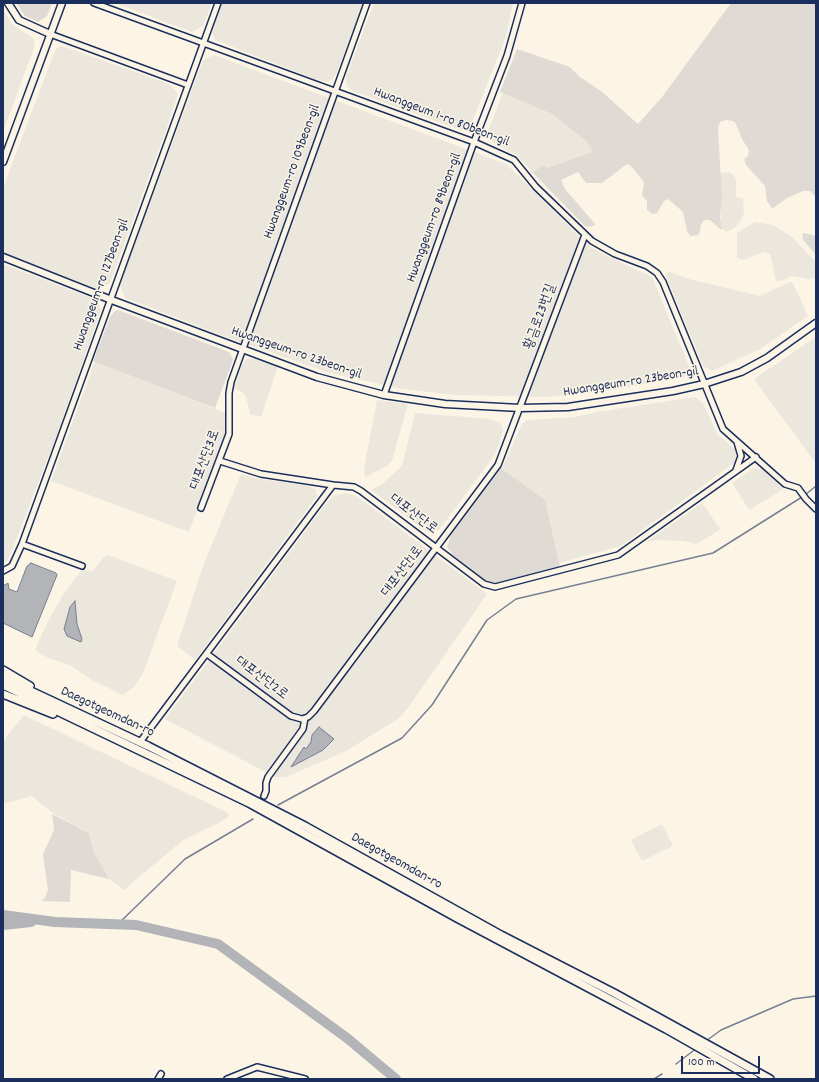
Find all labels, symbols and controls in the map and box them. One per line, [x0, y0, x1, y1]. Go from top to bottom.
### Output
street label: Hwanggeum 1-ro 80beon-gil [371, 84, 511, 152]
street label: Hwanggeum-ro 109beon-gil [261, 103, 325, 241]
street label: Hwanggeum-ro 89beon-gil [404, 151, 466, 285]
street label: Hwanggeum-ro 127beon-gil [70, 217, 134, 353]
street label: 황금로23번길 [521, 282, 561, 352]
street label: Hwanggeum-ro 23beon-gil [229, 324, 363, 384]
street label: Hwanggeum-ro 23beon-gil [562, 364, 700, 402]
street label: 대포산단3로 [187, 428, 225, 492]
street label: 대포산단로 [385, 491, 441, 539]
street label: 대포산단1로 [378, 543, 428, 601]
street label: 대포산단2로 [231, 654, 291, 704]
street label: Daegotgeomdan-ro [57, 684, 157, 742]
street label: Daegotgeomdan-ro [348, 830, 444, 894]
scale bar [683, 1048, 762, 1074]
text: 100 m [688, 1054, 715, 1071]

